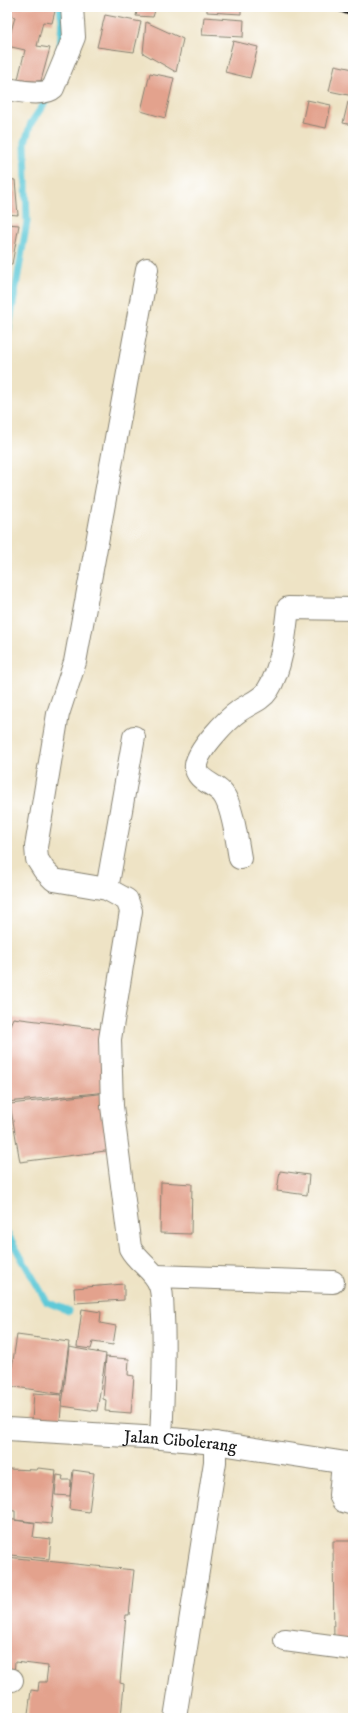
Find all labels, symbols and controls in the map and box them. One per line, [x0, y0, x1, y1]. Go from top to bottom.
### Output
street label: Jalan Cibolerang [122, 1426, 239, 1458]

